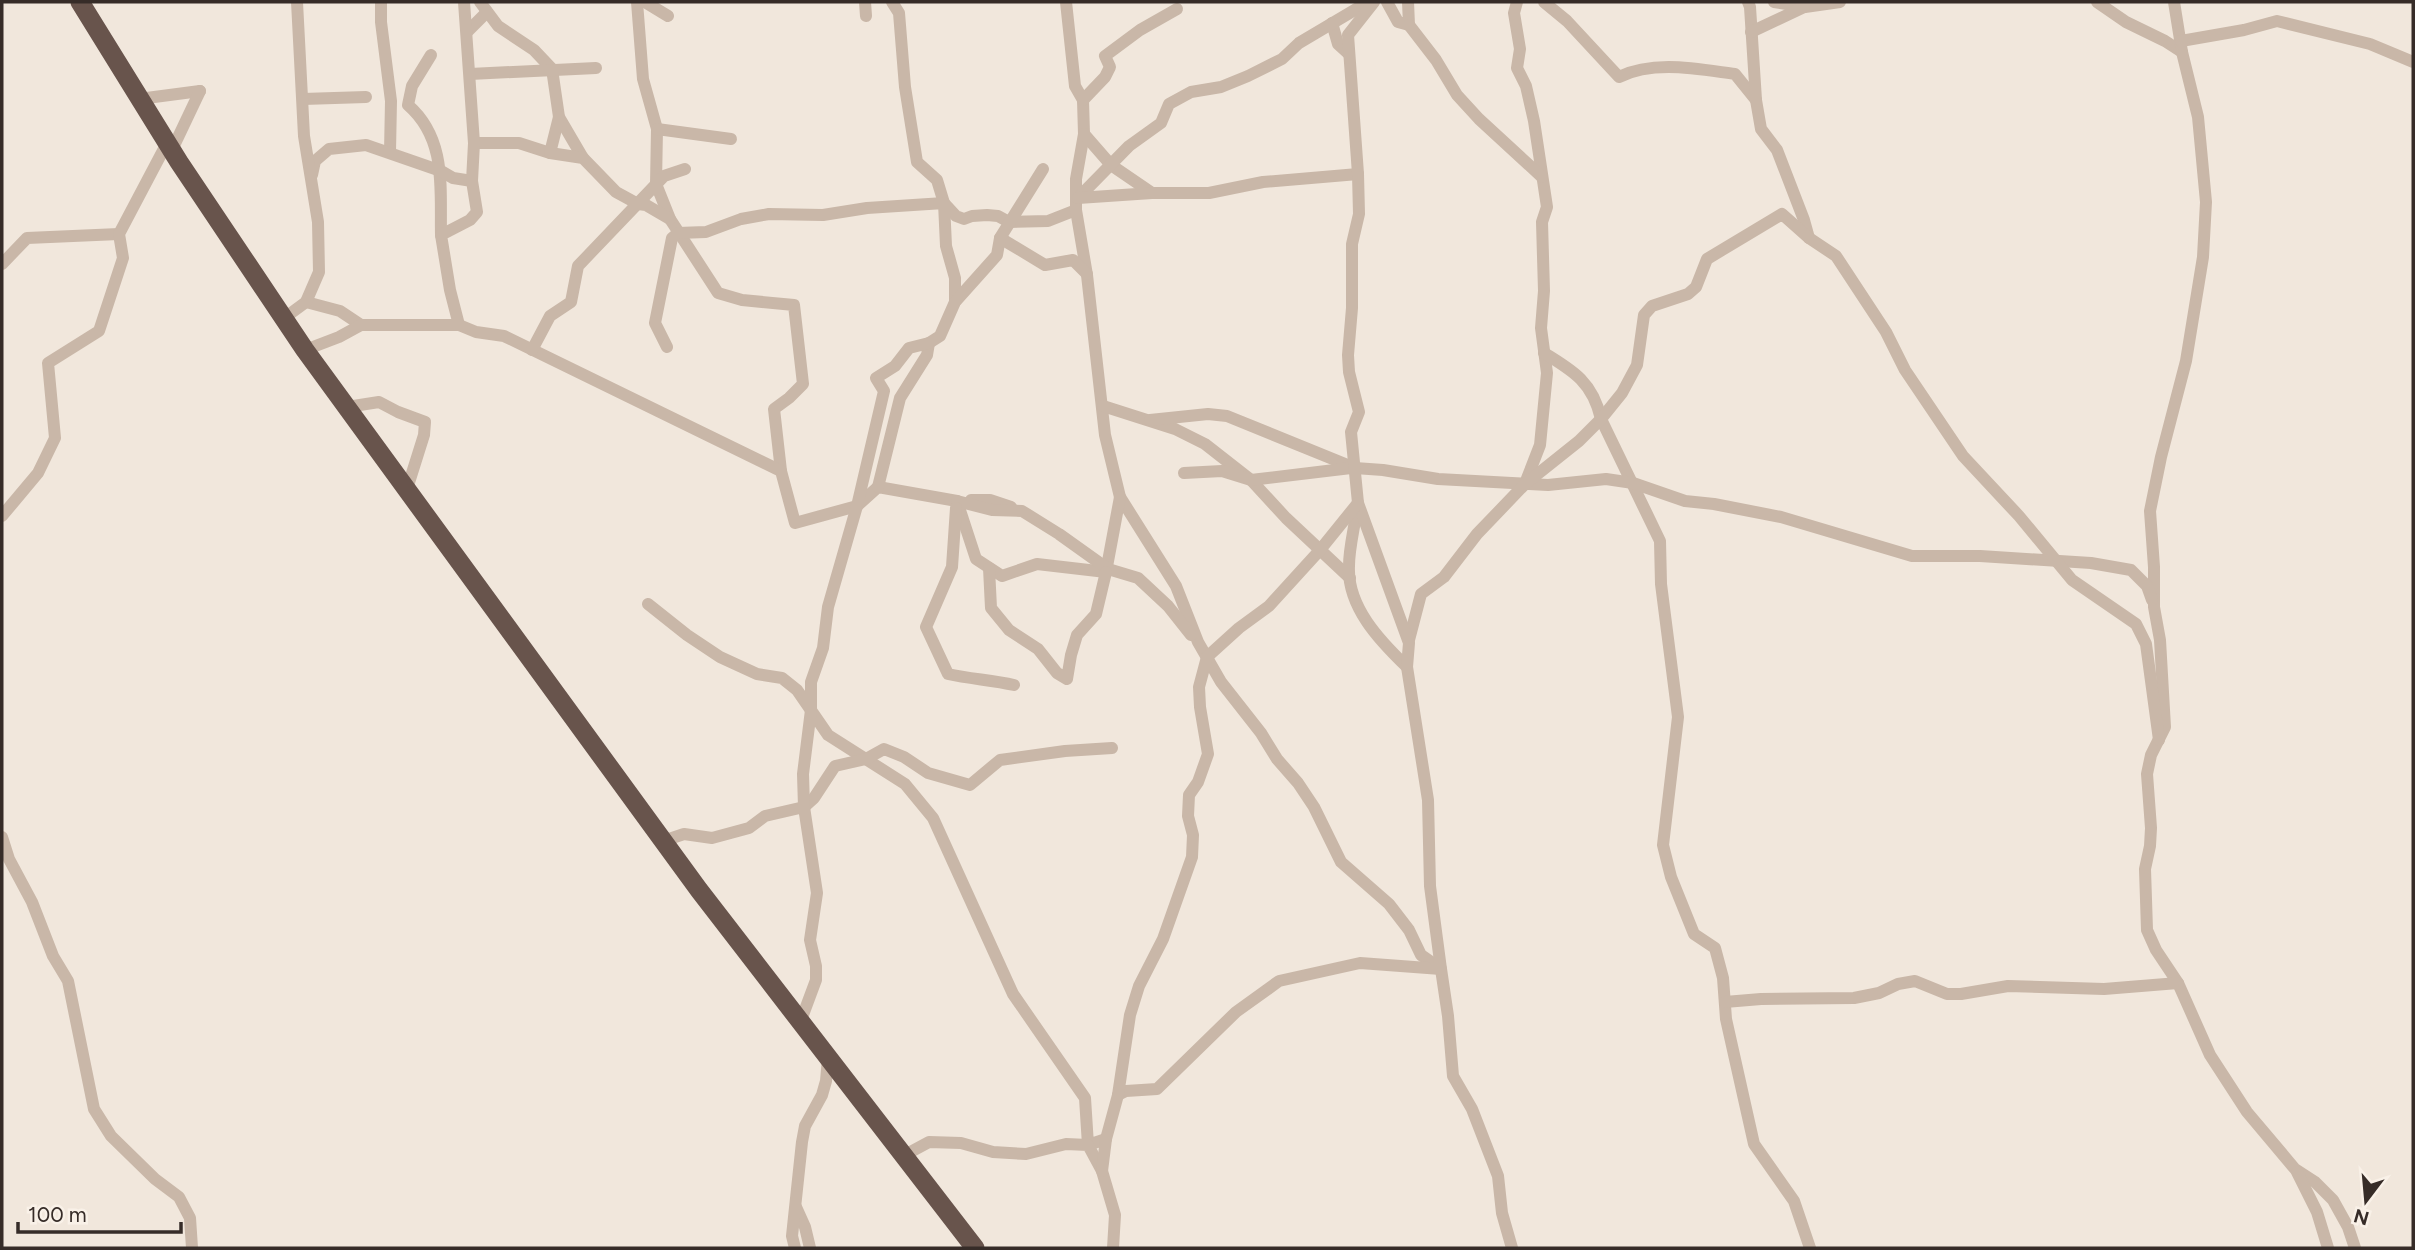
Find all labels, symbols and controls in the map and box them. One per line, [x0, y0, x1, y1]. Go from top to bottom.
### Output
north arrow [2331, 1166, 2401, 1236]
scale bar [18, 1190, 180, 1234]
text: 100 m [28, 1202, 87, 1227]
text: N [2351, 1204, 2372, 1230]

